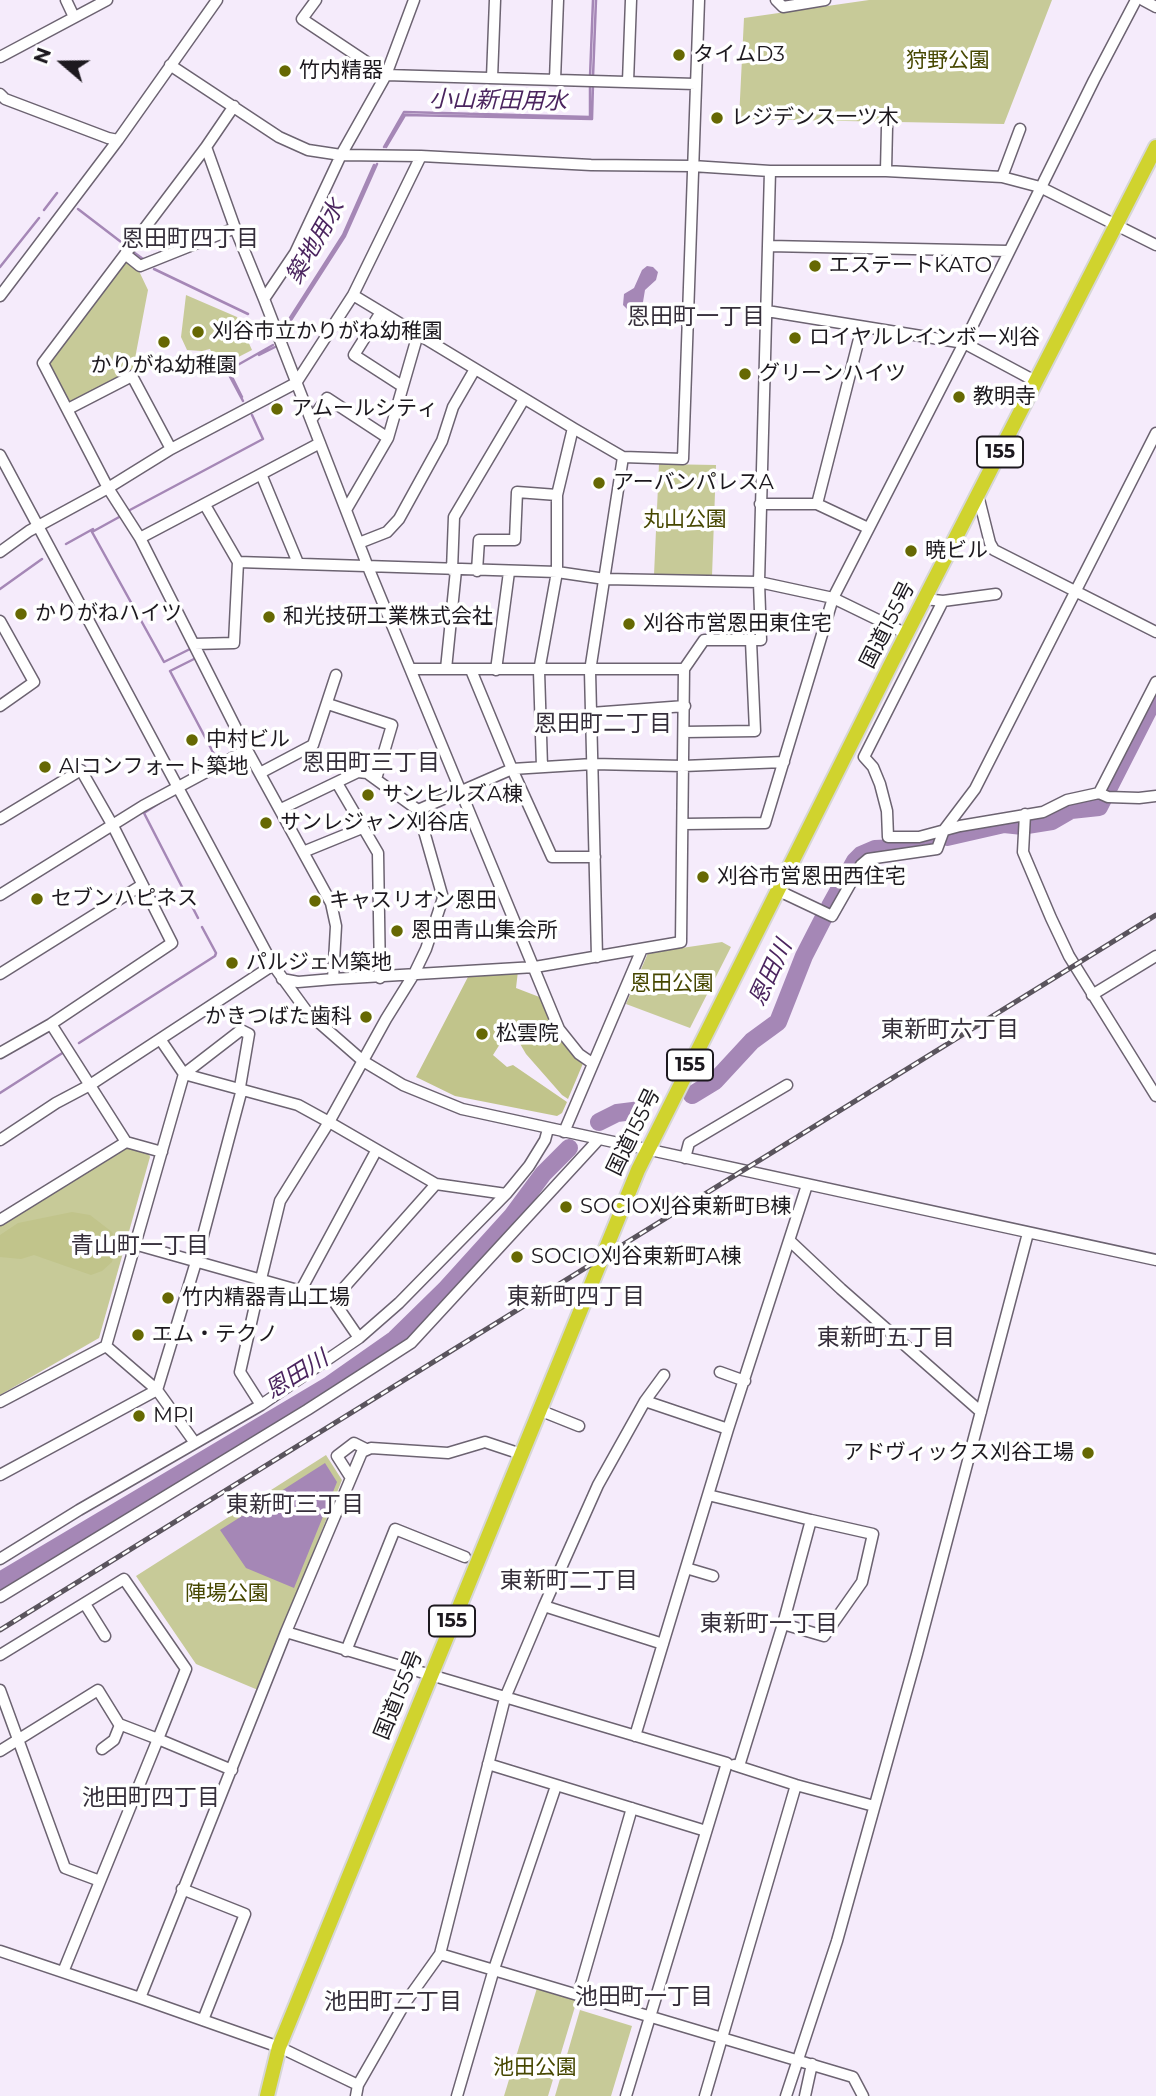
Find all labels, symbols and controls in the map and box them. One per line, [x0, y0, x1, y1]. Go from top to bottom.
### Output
north arrow [28, 28, 98, 98]
place label: タイムD3 [693, 42, 785, 68]
text: N [29, 45, 56, 67]
marker: タイムD3 [671, 47, 687, 63]
park label: 狩野公園 [906, 48, 990, 74]
place label: 竹内精器 [299, 58, 383, 84]
marker: 竹内精器 [277, 63, 293, 79]
water label: 小山新田用水 [429, 86, 567, 116]
place label: レジデンス一ツ木 [731, 105, 899, 131]
marker: レジデンス一ツ木 [709, 110, 725, 126]
water label: 築地用水 [281, 195, 351, 289]
district label: 恩田町四丁目 [121, 225, 259, 253]
place label: エステートKATO [829, 253, 992, 279]
marker: エステートKATO [807, 258, 823, 274]
district label: 恩田町一丁目 [627, 303, 765, 331]
place label: 刈谷市立かりがね幼稚園 [212, 319, 443, 345]
marker: 刈谷市立かりがね幼稚園 [190, 324, 206, 340]
place label: ロイヤルレインボー刈谷 [809, 325, 1040, 351]
marker: ロイヤルレインボー刈谷 [787, 330, 803, 346]
marker: かりがね幼稚園 [156, 334, 172, 350]
place label: かりがね幼稚園 [91, 353, 237, 379]
place label: グリーンハイツ [759, 361, 906, 387]
marker: グリーンハイツ [737, 366, 753, 382]
place label: 教明寺 [973, 384, 1036, 410]
marker: 教明寺 [951, 389, 967, 405]
place label: アムールシティ [291, 396, 438, 422]
marker: アムールシティ [269, 401, 285, 417]
road number: 155 [977, 436, 1023, 467]
place label: アーバンパレスA [613, 470, 774, 496]
marker: アーバンパレスA [591, 475, 607, 491]
park label: 丸山公園 [643, 507, 727, 533]
place label: 暁ビル [925, 538, 988, 564]
marker: 暁ビル [903, 543, 919, 559]
street label: 国道155号 [855, 577, 921, 673]
place label: かりがねハイツ [35, 601, 182, 627]
place label: 和光技研工業株式会社 [283, 604, 493, 630]
marker: かりがねハイツ [13, 606, 29, 622]
marker: 和光技研工業株式会社 [261, 609, 277, 625]
place label: 刈谷市営恩田東住宅 [643, 611, 832, 637]
marker: 刈谷市営恩田東住宅 [621, 616, 637, 632]
district label: 恩田町二丁目 [534, 710, 672, 738]
place label: 中村ビル [206, 727, 290, 753]
marker: 中村ビル [184, 732, 200, 748]
district label: 恩田町三丁目 [302, 749, 440, 777]
place label: AIコンフォート築地 [59, 754, 248, 780]
marker: AIコンフォート築地 [37, 759, 53, 775]
place label: サンヒルズA棟 [382, 782, 523, 808]
marker: サンヒルズA棟 [360, 787, 376, 803]
place label: サンレジャン刈谷店 [280, 810, 469, 836]
marker: サンレジャン刈谷店 [258, 815, 274, 831]
place label: 刈谷市営恩田西住宅 [717, 864, 906, 890]
marker: 刈谷市営恩田西住宅 [695, 869, 711, 885]
place label: セブンハピネス [51, 886, 198, 912]
place label: キャスリオン恩田 [329, 888, 497, 914]
marker: セブンハピネス [29, 891, 45, 907]
marker: キャスリオン恩田 [307, 893, 323, 909]
place label: 恩田青山集会所 [411, 918, 558, 944]
marker: 恩田青山集会所 [389, 923, 405, 939]
water label: 恩田川 [744, 936, 798, 1010]
place label: パルジェM築地 [246, 950, 392, 976]
marker: パルジェM築地 [224, 955, 240, 971]
park label: 恩田公園 [630, 971, 714, 997]
place label: かきつばた歯科 [205, 1004, 352, 1030]
marker: かきつばた歯科 [358, 1009, 374, 1025]
district label: 東新町六丁目 [881, 1016, 1019, 1044]
place label: 松雲院 [496, 1021, 559, 1047]
marker: 松雲院 [474, 1026, 490, 1042]
road number: 155 [667, 1050, 713, 1080]
street label: 国道155号 [602, 1084, 666, 1180]
place label: SOCIO刈谷東新町B棟 [580, 1194, 791, 1220]
marker: SOCIO刈谷東新町B棟 [558, 1199, 574, 1215]
district label: 青山町一丁目 [71, 1232, 209, 1260]
place label: SOCIO刈谷東新町A棟 [531, 1244, 741, 1270]
marker: SOCIO刈谷東新町A棟 [509, 1249, 525, 1265]
district label: 東新町四丁目 [507, 1283, 645, 1311]
place label: 竹内精器青山工場 [182, 1285, 350, 1311]
marker: 竹内精器青山工場 [160, 1290, 176, 1306]
place label: エム・テクノ [152, 1322, 278, 1348]
district label: 東新町五丁目 [817, 1324, 955, 1352]
marker: エム・テクノ [130, 1327, 146, 1343]
water label: 恩田川 [260, 1345, 334, 1405]
place label: MPI [153, 1403, 194, 1429]
marker: MPI [131, 1408, 147, 1424]
place label: アドヴィックス刈谷工場 [843, 1440, 1074, 1466]
marker: アドヴィックス刈谷工場 [1080, 1445, 1096, 1461]
district label: 東新町三丁目 [226, 1491, 364, 1519]
district label: 東新町二丁目 [500, 1567, 638, 1595]
park label: 陣場公園 [185, 1581, 269, 1607]
road number: 155 [429, 1606, 475, 1637]
district label: 東新町一丁目 [700, 1610, 838, 1638]
street label: 国道155号 [370, 1647, 428, 1743]
district label: 池田町四丁目 [82, 1784, 220, 1812]
district label: 池田町一丁目 [575, 1983, 713, 2011]
district label: 池田町二丁目 [324, 1988, 462, 2016]
park label: 池田公園 [493, 2055, 577, 2081]

